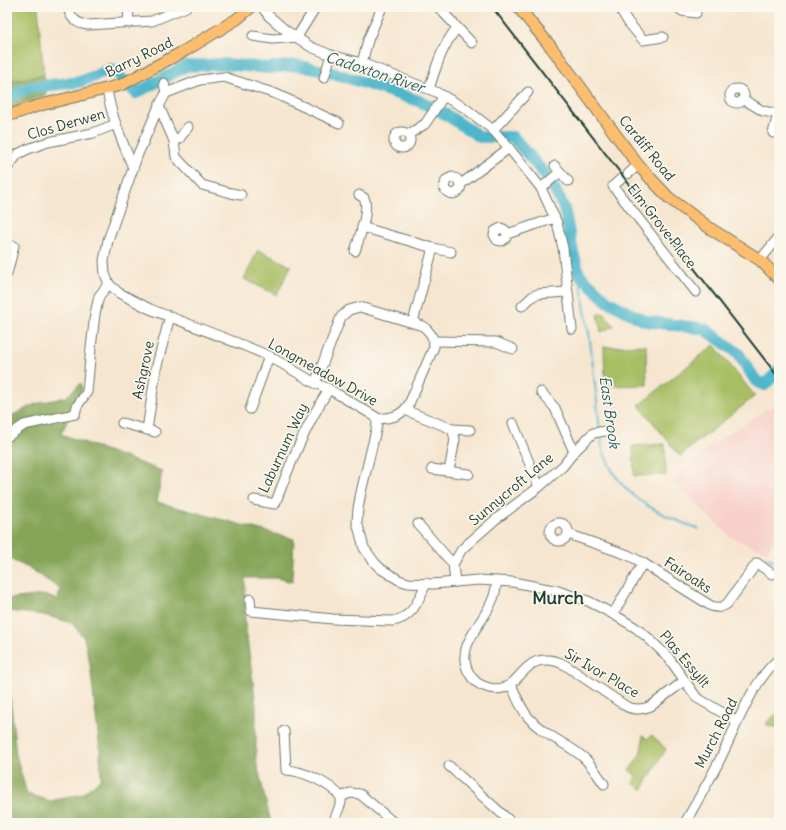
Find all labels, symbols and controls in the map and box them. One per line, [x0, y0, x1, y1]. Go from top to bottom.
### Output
street label: Barry Road [102, 33, 176, 81]
water label: Cadoxton River [323, 47, 429, 97]
street label: Clos Derwen [25, 104, 107, 144]
street label: Cardiff Road [615, 112, 679, 184]
street label: Elm Grove Place [623, 180, 701, 272]
street label: Longmeadow Drive [265, 334, 381, 410]
street label: Ashgrove [128, 339, 158, 401]
water label: East Brook [596, 375, 625, 451]
street label: Laburnum Way [254, 400, 312, 496]
street label: Sunnycroft Lane [465, 449, 557, 529]
street label: Fairoaks [661, 553, 715, 597]
district label: Murch [532, 586, 584, 609]
street label: Plas Essyllt [656, 627, 714, 691]
street label: Sir Ivor Place [561, 644, 643, 702]
street label: Murch Road [691, 695, 741, 771]

